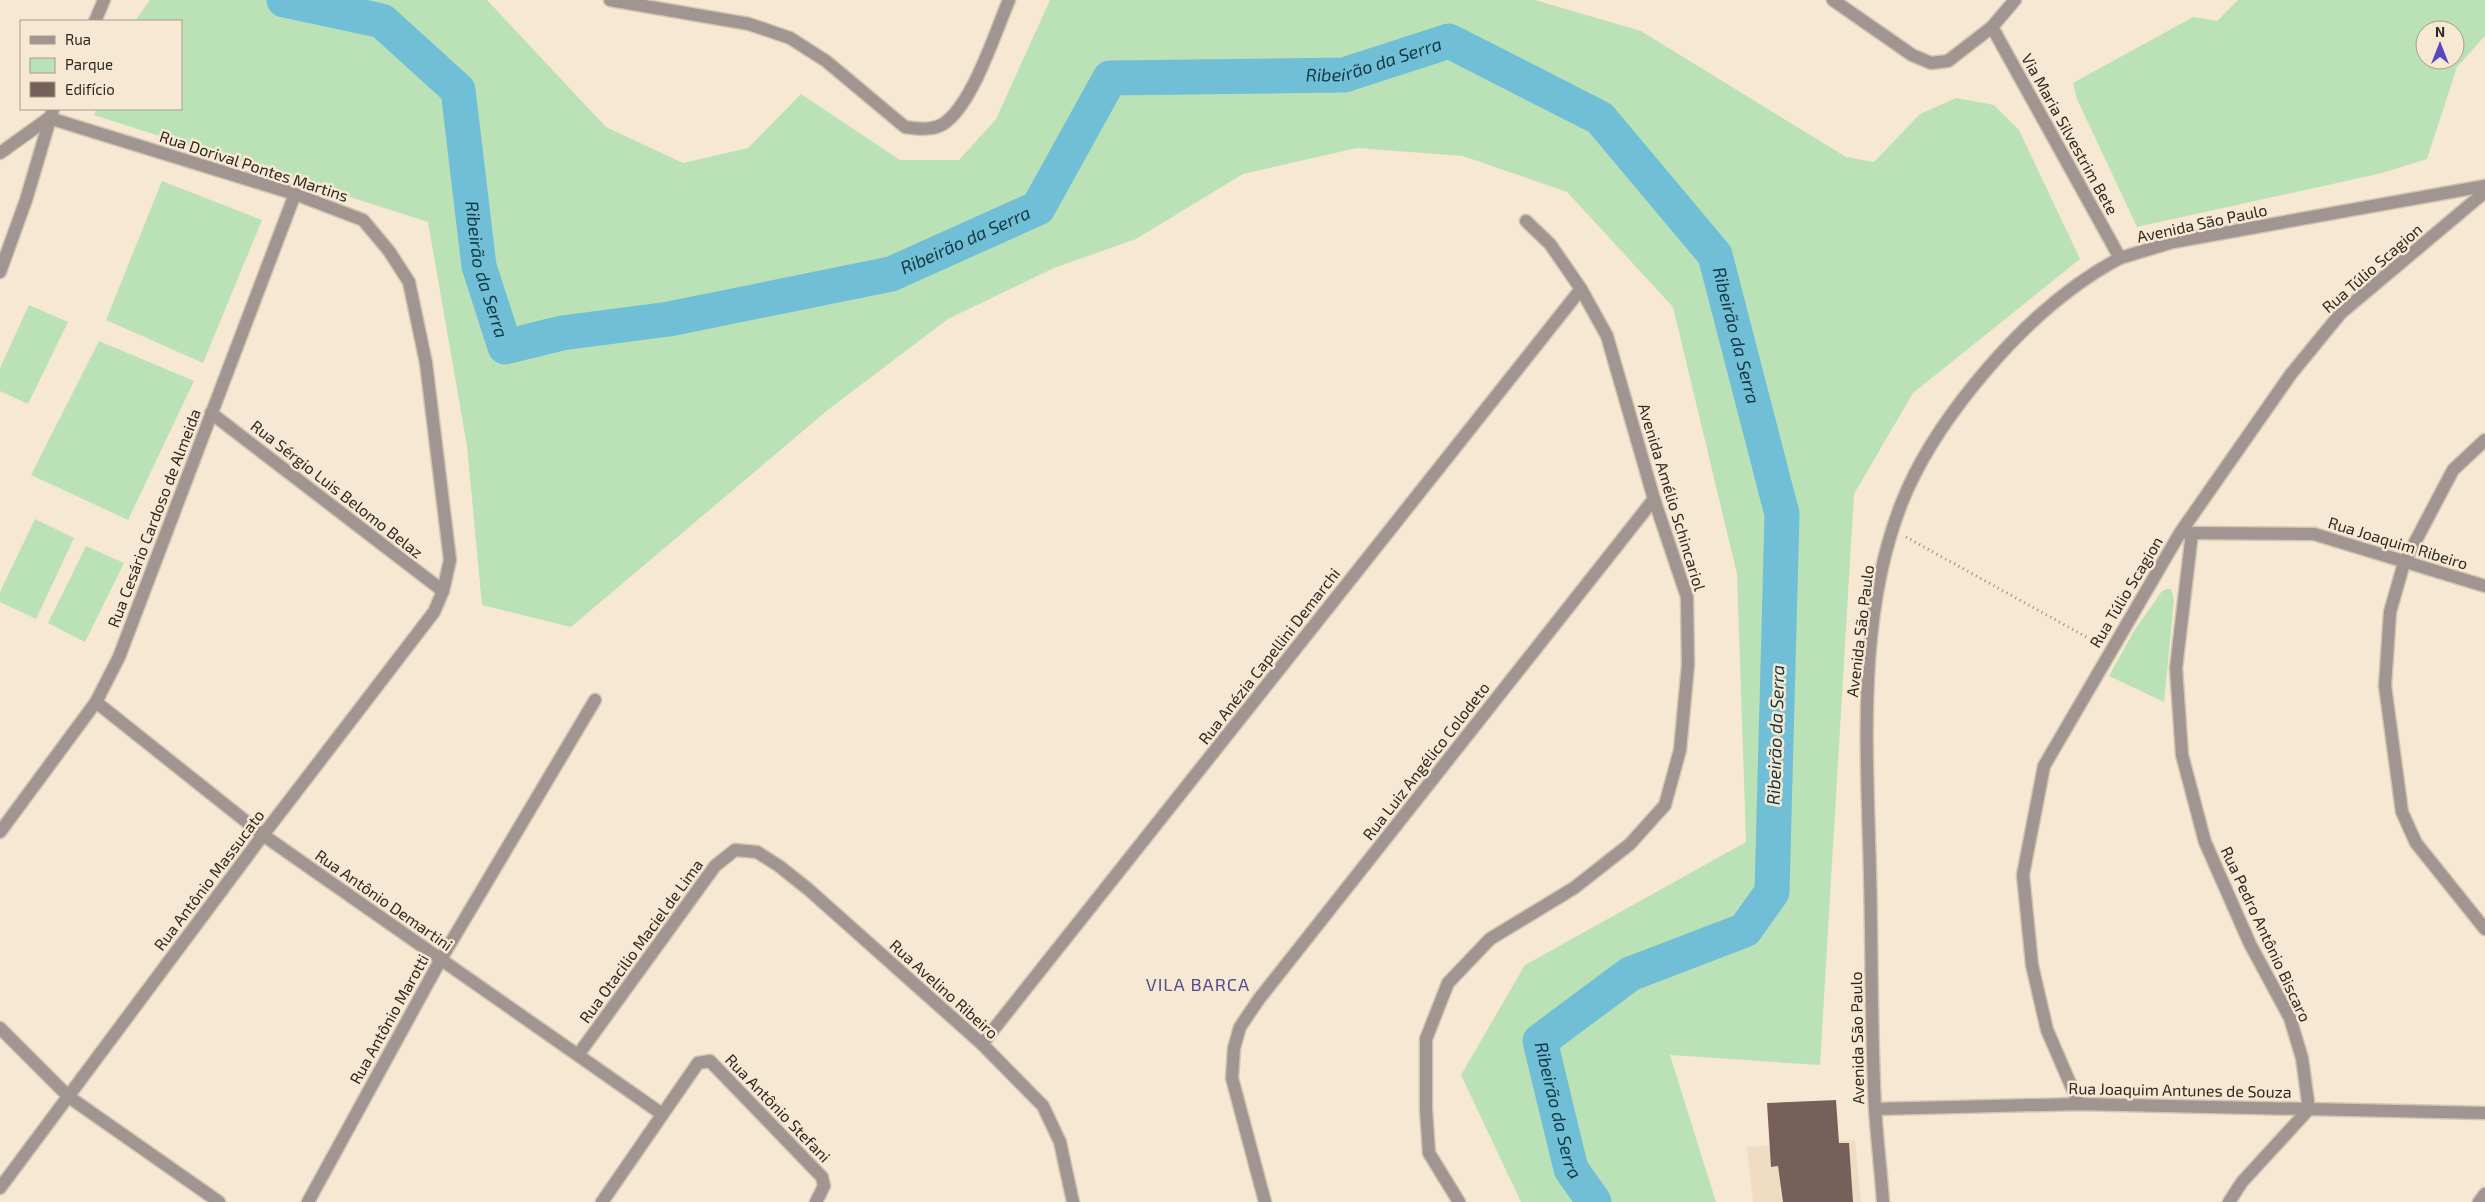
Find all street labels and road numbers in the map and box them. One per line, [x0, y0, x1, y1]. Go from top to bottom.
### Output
street label: Via Maria Silvestrim Bete [2018, 50, 2123, 218]
street label: Rua Dorival Pontes Martins [157, 126, 351, 205]
street label: Avenida São Paulo [2135, 199, 2269, 246]
street label: Rua Túlio Scagion [2318, 219, 2426, 316]
street label: Avenida Amélio Schincariol [1635, 401, 1710, 593]
street label: Rua Cesário Cardoso de Almeida [103, 406, 204, 630]
street label: Rua Sérgio Luis Belomo Belaz [248, 416, 427, 562]
street label: Rua Joaquim Ribeiro [2326, 512, 2470, 573]
street label: Rua Túlio Scagion [2085, 533, 2166, 651]
street label: Rua Anézia Capellini Demarchi [1194, 564, 1343, 748]
street label: Avenida São Paulo [1842, 564, 1877, 698]
street label: Rua Luiz Angélico Colodeto [1358, 678, 1493, 843]
street label: Rua Antônio Massucato [149, 806, 268, 954]
street label: Rua Pedro Antônio Biscaro [2217, 843, 2315, 1024]
street label: Rua Antônio Demartini [312, 845, 457, 954]
street label: Rua Otacilio Maciel de Lima [575, 855, 706, 1026]
street label: Rua Avelino Ribeiro [886, 935, 1002, 1042]
street label: Rua Antônio Marotti [345, 950, 432, 1087]
street label: Avenida São Paulo [1846, 971, 1867, 1105]
street label: Rua Antônio Stefani [722, 1050, 835, 1166]
street label: Rua Joaquim Antunes de Souza [2068, 1078, 2292, 1101]

